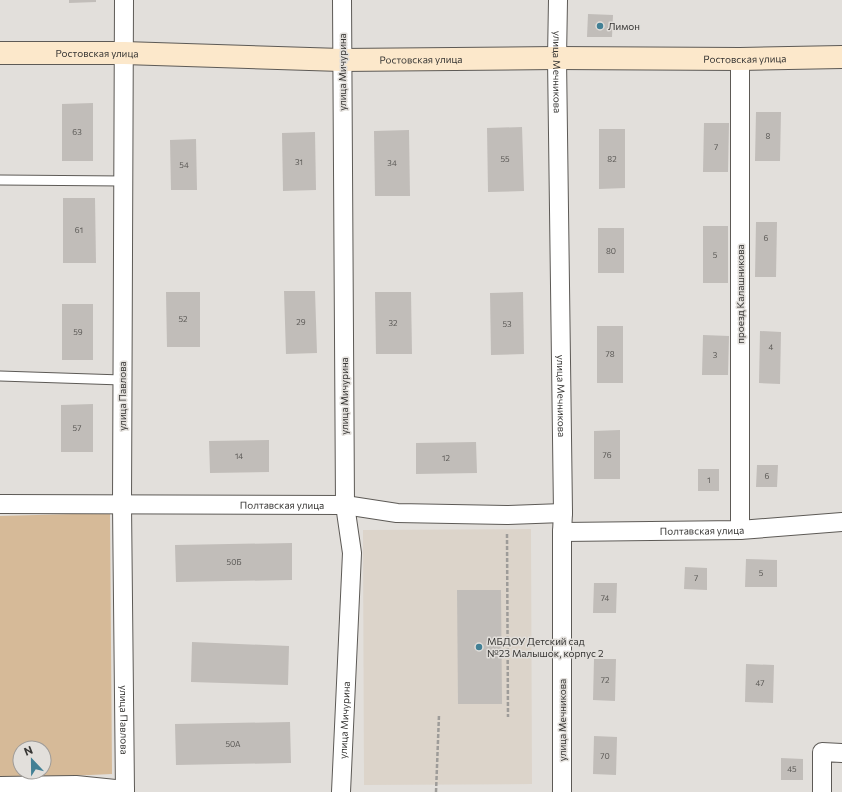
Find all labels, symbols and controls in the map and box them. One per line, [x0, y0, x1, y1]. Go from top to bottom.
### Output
place label: Лимон [608, 20, 640, 32]
marker: Лимон [595, 21, 605, 31]
street label: улица Мечникова [551, 31, 564, 113]
street label: улица Мичурина [336, 33, 348, 111]
street label: Ростовская улица [55, 47, 139, 59]
street label: Ростовская улица [703, 52, 787, 65]
street label: Ростовская улица [379, 53, 462, 66]
house number: 63 [72, 127, 82, 137]
house number: 8 [766, 131, 771, 141]
house number: 7 [714, 142, 718, 152]
house number: 55 [500, 154, 510, 164]
house number: 82 [607, 154, 617, 164]
house number: 31 [295, 157, 303, 167]
house number: 34 [387, 158, 397, 168]
house number: 54 [179, 160, 189, 170]
house number: 61 [75, 225, 83, 235]
house number: 6 [764, 233, 769, 243]
street label: проезд Калашникова [734, 244, 746, 344]
house number: 80 [606, 246, 616, 256]
house number: 5 [713, 250, 718, 260]
house number: 52 [178, 314, 188, 324]
house number: 29 [296, 317, 306, 327]
house number: 32 [389, 318, 398, 328]
house number: 53 [502, 319, 512, 329]
house number: 59 [73, 327, 83, 337]
house number: 4 [769, 342, 774, 352]
house number: 78 [605, 349, 615, 359]
house number: 3 [713, 350, 718, 360]
street label: улица Мечникова [555, 355, 568, 437]
street label: улица Мичурина [338, 357, 350, 435]
street label: улица Павлова [116, 361, 128, 431]
house number: 57 [73, 423, 81, 433]
house number: 76 [602, 450, 612, 460]
house number: 14 [235, 451, 243, 461]
house number: 12 [442, 453, 450, 463]
house number: 6 [765, 471, 770, 481]
house number: 1 [707, 475, 711, 485]
street label: Полтавская улица [240, 499, 324, 511]
street label: Полтавская улица [660, 524, 745, 537]
house number: 50Б [227, 557, 241, 567]
house number: 5 [759, 568, 764, 578]
house number: 7 [694, 573, 698, 583]
house number: 74 [601, 593, 609, 603]
place label: МБДОУ Детский сад №23 Малышок, корпус 2 [487, 635, 604, 659]
marker: МБДОУ Детский сад №23 Малышок, корпус 2 [474, 642, 484, 652]
house number: 72 [601, 675, 610, 685]
house number: 47 [756, 678, 764, 688]
street label: улица Мечникова [556, 679, 568, 761]
street label: улица Мичурина [337, 681, 352, 759]
street label: улица Павлова [118, 685, 131, 755]
house number: 50А [225, 739, 241, 749]
north arrow [12, 740, 52, 780]
text: N [22, 743, 34, 758]
house number: 70 [600, 751, 610, 761]
house number: 45 [787, 764, 797, 774]

